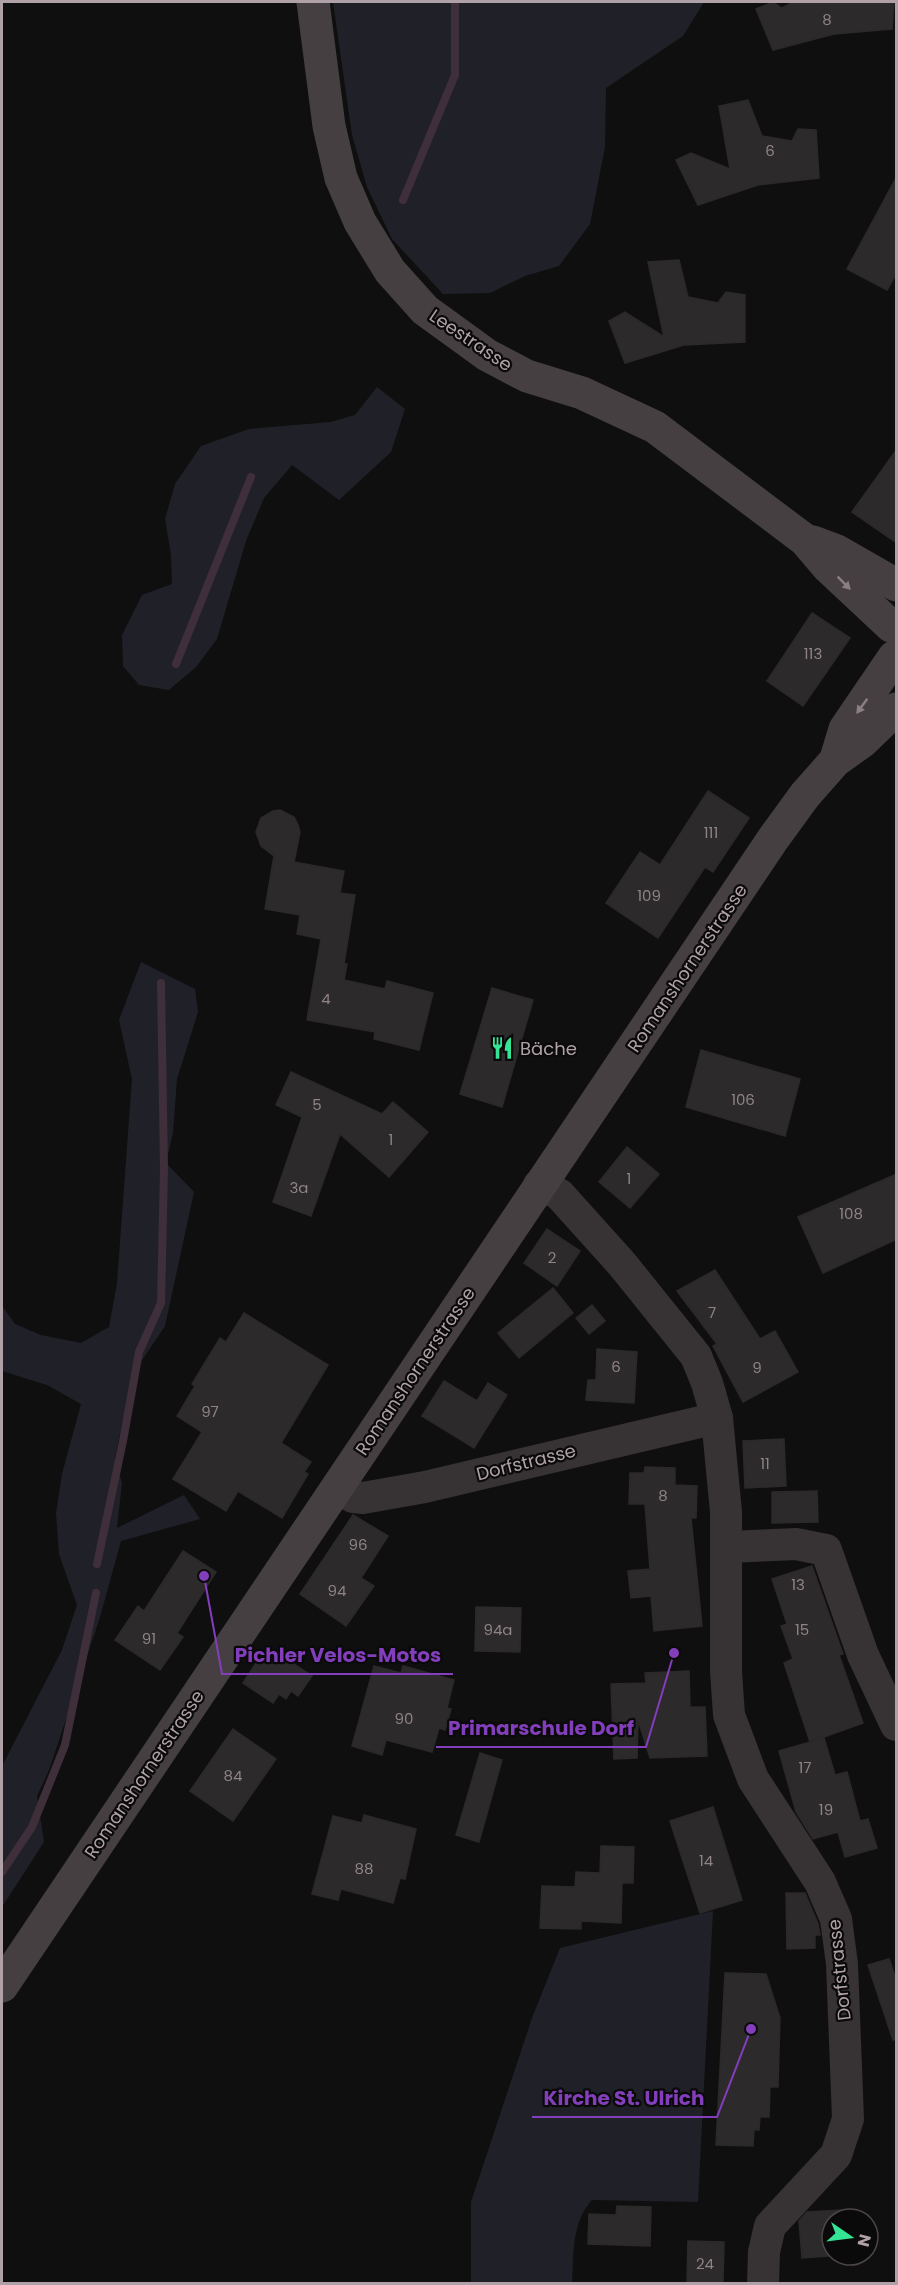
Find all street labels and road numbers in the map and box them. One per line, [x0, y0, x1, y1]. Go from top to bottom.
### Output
street label: Leestrasse [425, 303, 517, 377]
street label: Romanshornerstrasse [621, 879, 753, 1057]
street label: Romanshornerstrasse [349, 1282, 481, 1460]
street label: Dorfstrasse [474, 1438, 578, 1486]
street label: Romanshornerstrasse [78, 1685, 210, 1863]
street label: Dorfstrasse [821, 1918, 857, 2022]

